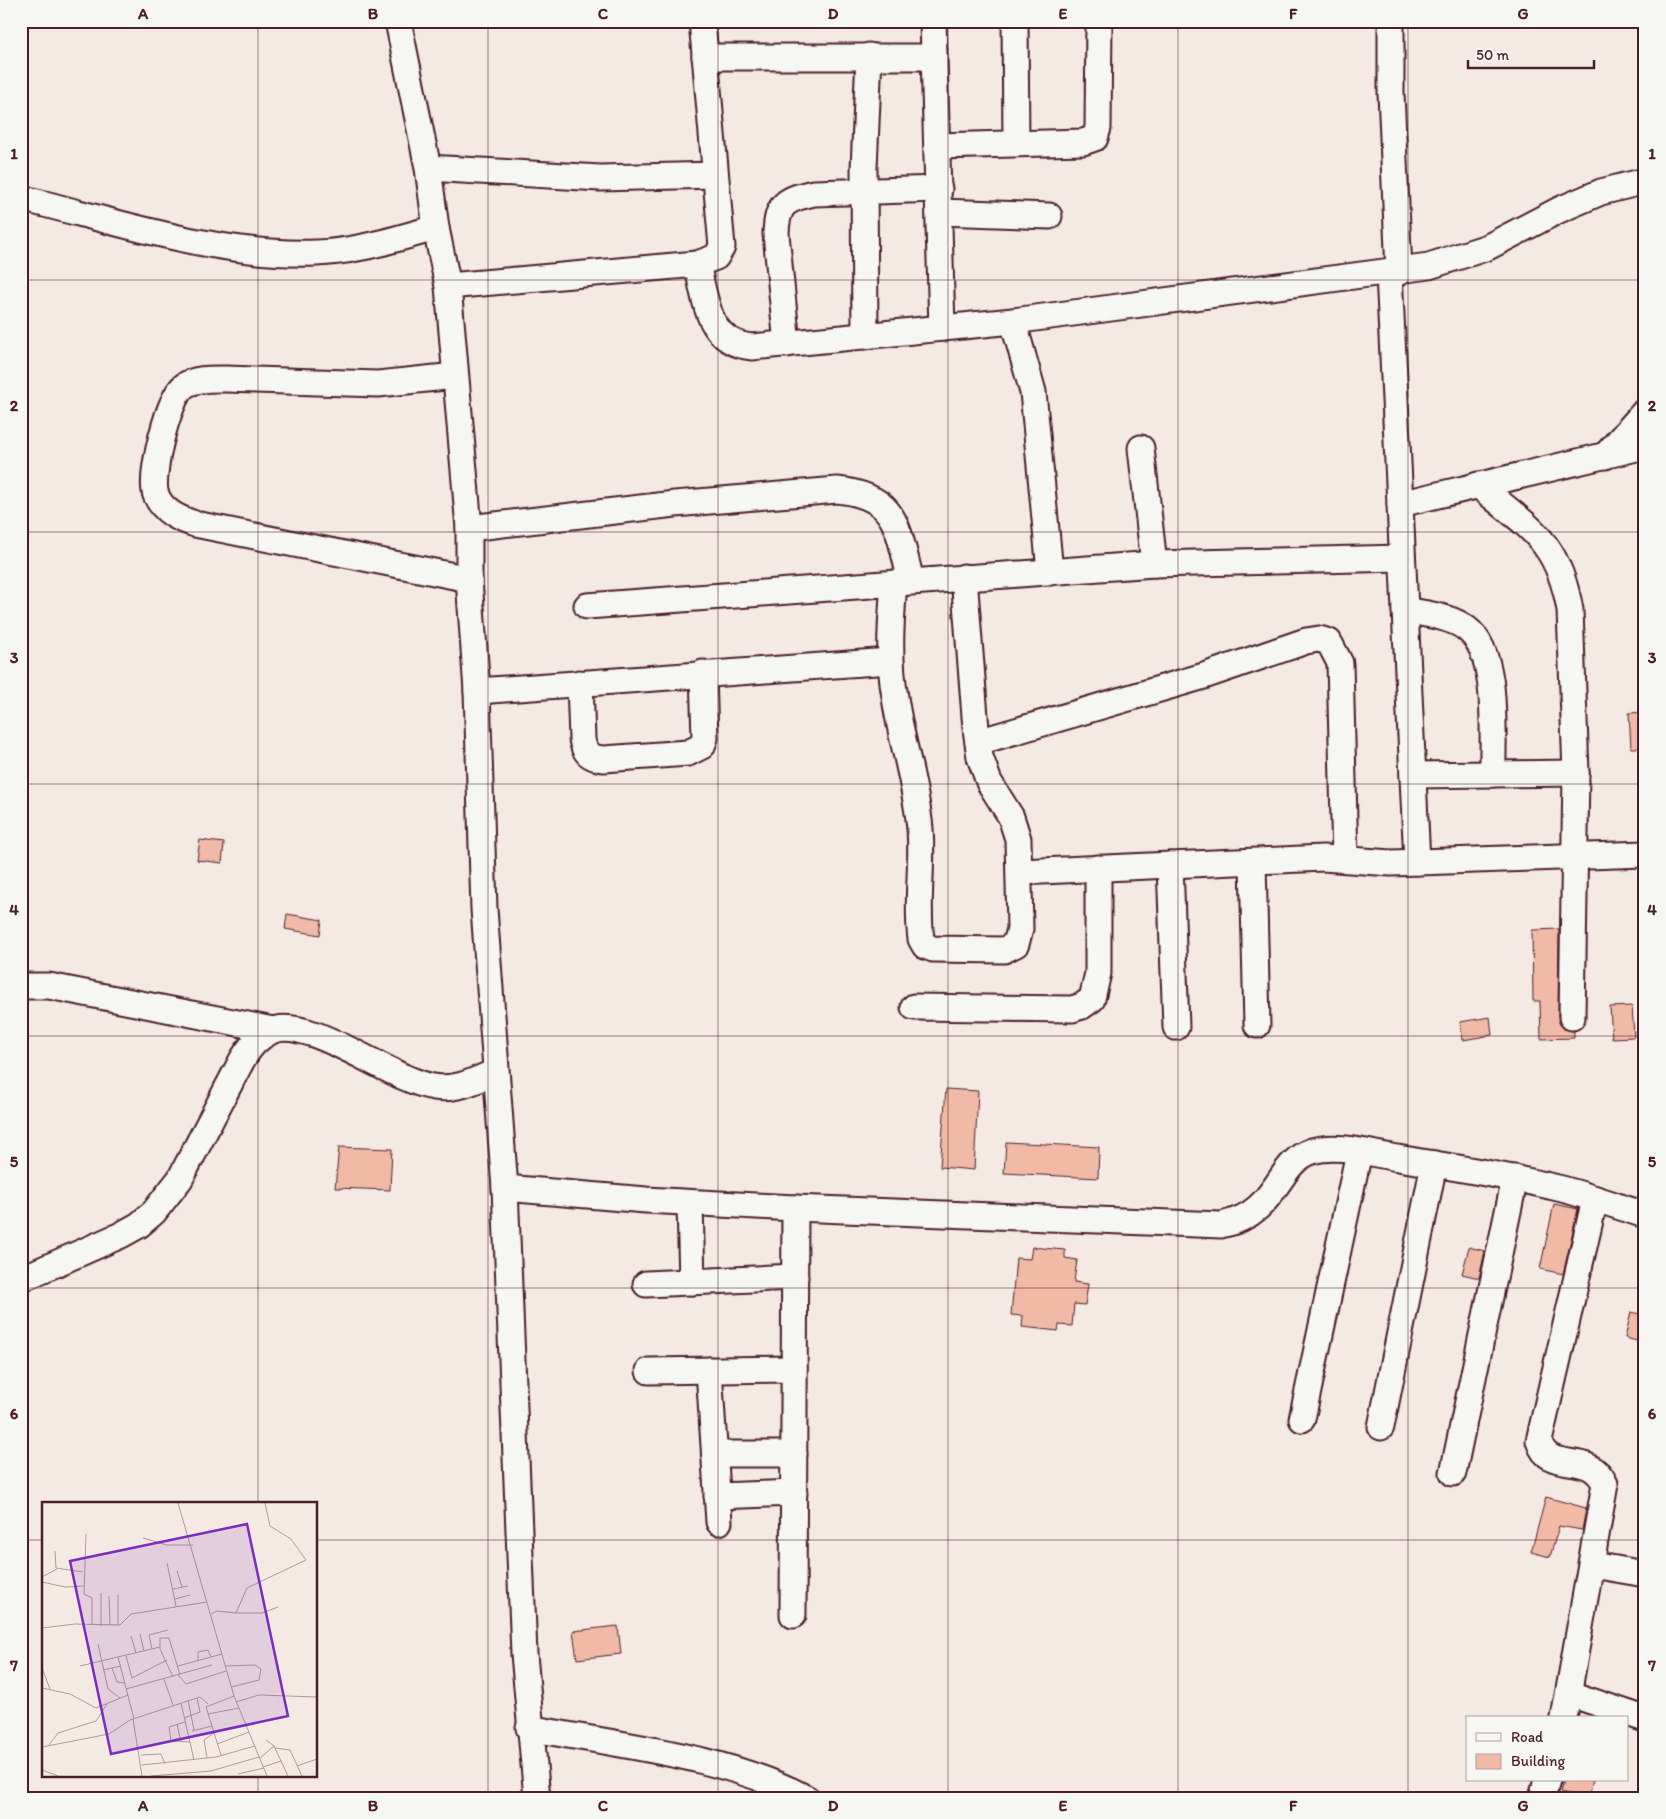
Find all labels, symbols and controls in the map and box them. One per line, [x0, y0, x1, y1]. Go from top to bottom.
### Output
text: A [137, 4, 149, 23]
text: B [368, 4, 379, 23]
text: C [598, 4, 609, 23]
text: D [828, 4, 839, 23]
text: E [1059, 4, 1068, 23]
text: F [1289, 4, 1298, 23]
text: G [1517, 4, 1529, 23]
scale bar [1468, 38, 1595, 70]
text: 50 m [1476, 46, 1509, 64]
text: 1 [10, 144, 18, 163]
text: 1 [1648, 144, 1656, 163]
text: 2 [10, 396, 19, 415]
text: 2 [1648, 396, 1657, 415]
text: 3 [10, 648, 19, 667]
text: 3 [1648, 648, 1657, 667]
text: 4 [9, 900, 19, 919]
text: 4 [1647, 900, 1657, 919]
text: 5 [10, 1152, 19, 1171]
text: 5 [1648, 1152, 1657, 1171]
text: 6 [10, 1404, 19, 1423]
text: 6 [1648, 1404, 1657, 1423]
inset map [42, 1502, 318, 1776]
text: 7 [9, 1656, 18, 1675]
text: 7 [1647, 1656, 1656, 1675]
legend [1466, 1716, 1628, 1782]
text: Road [1511, 1728, 1544, 1746]
text: Building [1511, 1752, 1565, 1770]
text: A [137, 1796, 149, 1815]
text: B [368, 1796, 379, 1815]
text: C [598, 1796, 609, 1815]
text: D [828, 1796, 839, 1815]
text: E [1059, 1796, 1068, 1815]
text: F [1289, 1796, 1298, 1815]
text: G [1517, 1796, 1529, 1815]

